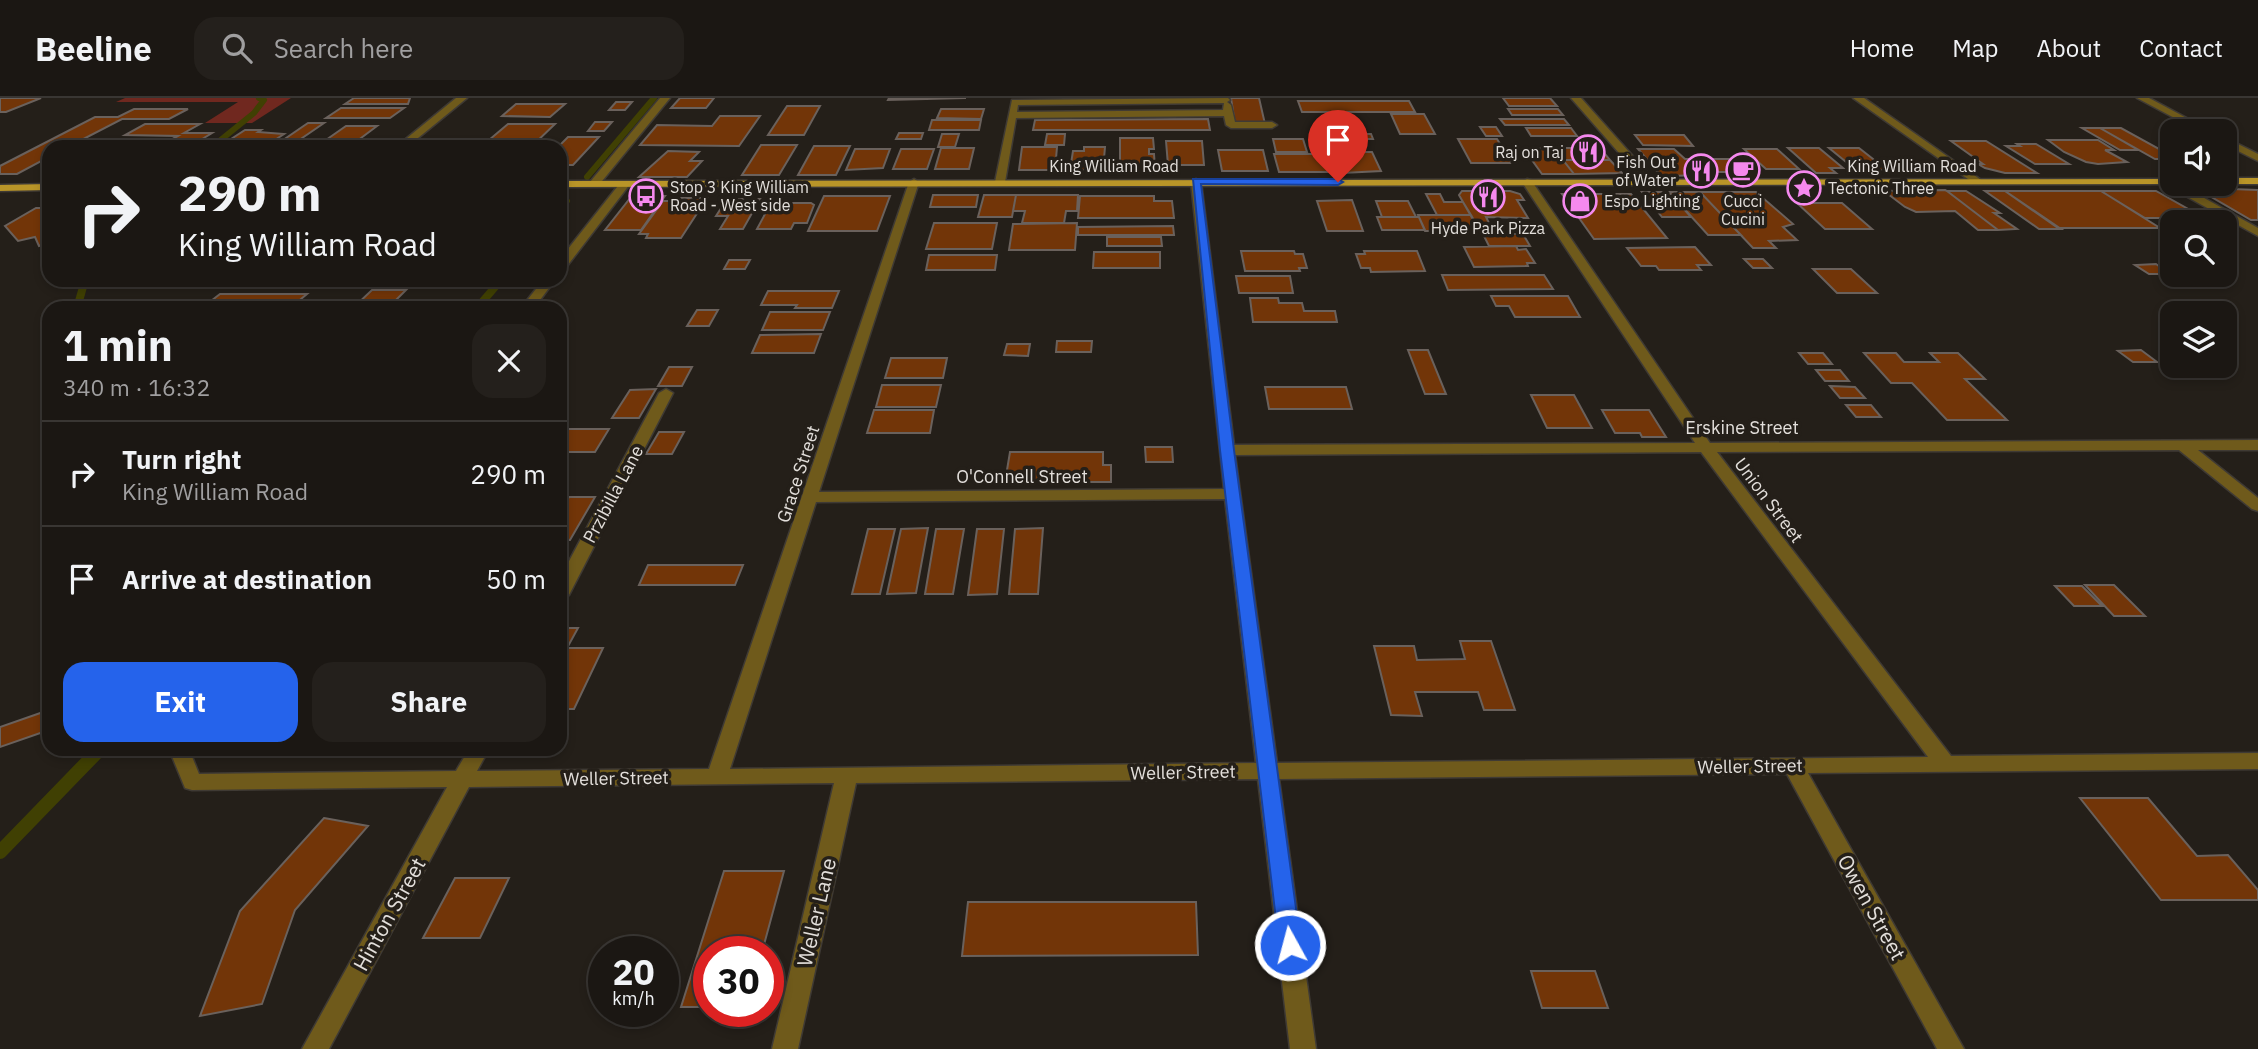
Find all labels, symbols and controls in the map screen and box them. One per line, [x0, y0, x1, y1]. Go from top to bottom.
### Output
search box [194, 17, 684, 80]
text: Beeline [35, 27, 152, 70]
icon: search [218, 29, 256, 67]
text: Search here [274, 31, 413, 65]
text: Home [1850, 32, 1914, 64]
text: Map [1952, 32, 1998, 64]
text: About [2036, 32, 2101, 64]
text: Contact [2139, 32, 2223, 64]
pin [1308, 110, 1368, 182]
map controls [2160, 119, 2237, 378]
button: sound [2160, 119, 2237, 196]
icon: arrive [1319, 121, 1357, 159]
restaurant icon: Raj on Taj [1569, 133, 1607, 171]
place label: Raj on Taj [1495, 142, 1564, 162]
cafe icon: Cucci Cucini [1724, 151, 1762, 189]
place label: Fish Out of Water [1615, 152, 1676, 190]
restaurant icon: Fish Out of Water [1682, 152, 1720, 190]
street label: King William Road [1049, 156, 1179, 176]
street label: King William Road [1847, 156, 1977, 176]
text: 290 m [178, 161, 322, 224]
icon: right [63, 168, 154, 259]
place icon: Tectonic Three [1785, 169, 1823, 207]
bus stop icon: Stop 3 King William Road - West side [627, 177, 665, 215]
place label: Stop 3 King William Road - West side [670, 177, 809, 215]
restaurant icon: Hyde Park Pizza [1469, 178, 1507, 216]
place label: Tectonic Three [1828, 178, 1934, 198]
shop icon: Espo Lighting [1561, 182, 1599, 220]
place label: Espo Lighting [1604, 191, 1700, 211]
place label: Cucci Cucini [1721, 191, 1765, 229]
button: search [2160, 210, 2237, 287]
place label: Hyde Park Pizza [1431, 218, 1546, 238]
text: King William Road [178, 223, 437, 265]
button: layers [2160, 301, 2237, 378]
text: 1 min [63, 318, 173, 373]
button: close [472, 324, 546, 398]
text: 340 m · 16:32 [63, 372, 210, 402]
street label: Erskine Street [1685, 416, 1799, 439]
street label: Grace Street [771, 422, 825, 526]
street label: Przibilla Lane [578, 441, 648, 547]
text: Turn right [122, 442, 241, 476]
street label: Union Street [1729, 453, 1809, 547]
icon: right [63, 455, 101, 493]
text: 290 m [470, 457, 546, 491]
street label: O'Connell Street [956, 465, 1088, 488]
text: King William Road [122, 476, 308, 506]
icon: arrive [63, 560, 101, 598]
text: Arrive at destination [122, 562, 372, 596]
text: 50 m [486, 562, 546, 596]
button: Exit [63, 662, 298, 742]
button: Share [312, 662, 546, 742]
street label: Weller Street [1697, 754, 1803, 778]
street label: Weller Street [1130, 760, 1236, 784]
street label: Weller Street [563, 766, 669, 790]
street label: Owen Street [1831, 849, 1913, 965]
street label: Hinton Street [346, 852, 432, 976]
street label: Weller Lane [790, 855, 842, 969]
position arrow [1253, 908, 1327, 982]
speed limit sign: 30 [693, 936, 784, 1027]
text: 20 [612, 949, 655, 995]
text: km/h [612, 987, 655, 1010]

